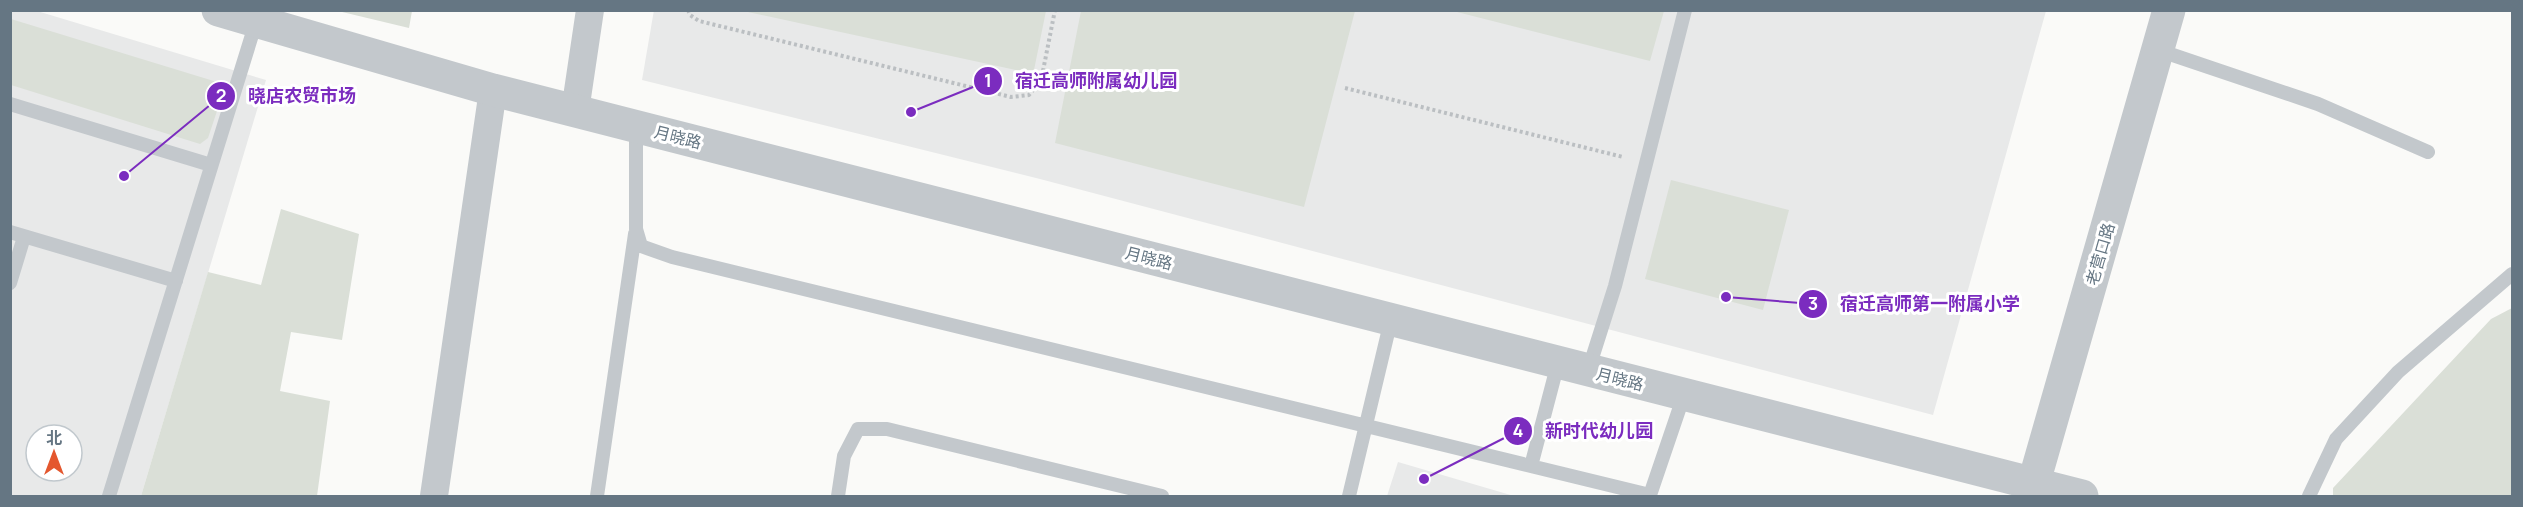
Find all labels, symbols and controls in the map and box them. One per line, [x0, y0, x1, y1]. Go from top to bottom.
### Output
callout: 宿迁高师附属幼儿园 [973, 63, 1189, 99]
text: 1 [984, 68, 992, 92]
text: 宿迁高师附属幼儿园 [1015, 68, 1177, 92]
callout: 晓店农贸市场 [206, 78, 368, 114]
text: 2 [216, 83, 226, 107]
text: 晓店农贸市场 [248, 83, 356, 107]
street label: 月晓路 [652, 121, 704, 153]
street label: 老营口路 [2081, 220, 2119, 288]
street label: 月晓路 [1123, 242, 1175, 274]
callout: 宿迁高师第一附属小学 [1798, 286, 2032, 322]
text: 3 [1808, 291, 1818, 315]
text: 宿迁高师第一附属小学 [1840, 291, 2020, 315]
street label: 月晓路 [1594, 363, 1646, 395]
callout: 新时代幼儿园 [1503, 413, 1665, 449]
text: 4 [1513, 418, 1524, 442]
text: 新时代幼儿园 [1545, 418, 1653, 442]
north arrow [24, 423, 84, 483]
text: 北 [46, 427, 62, 449]

